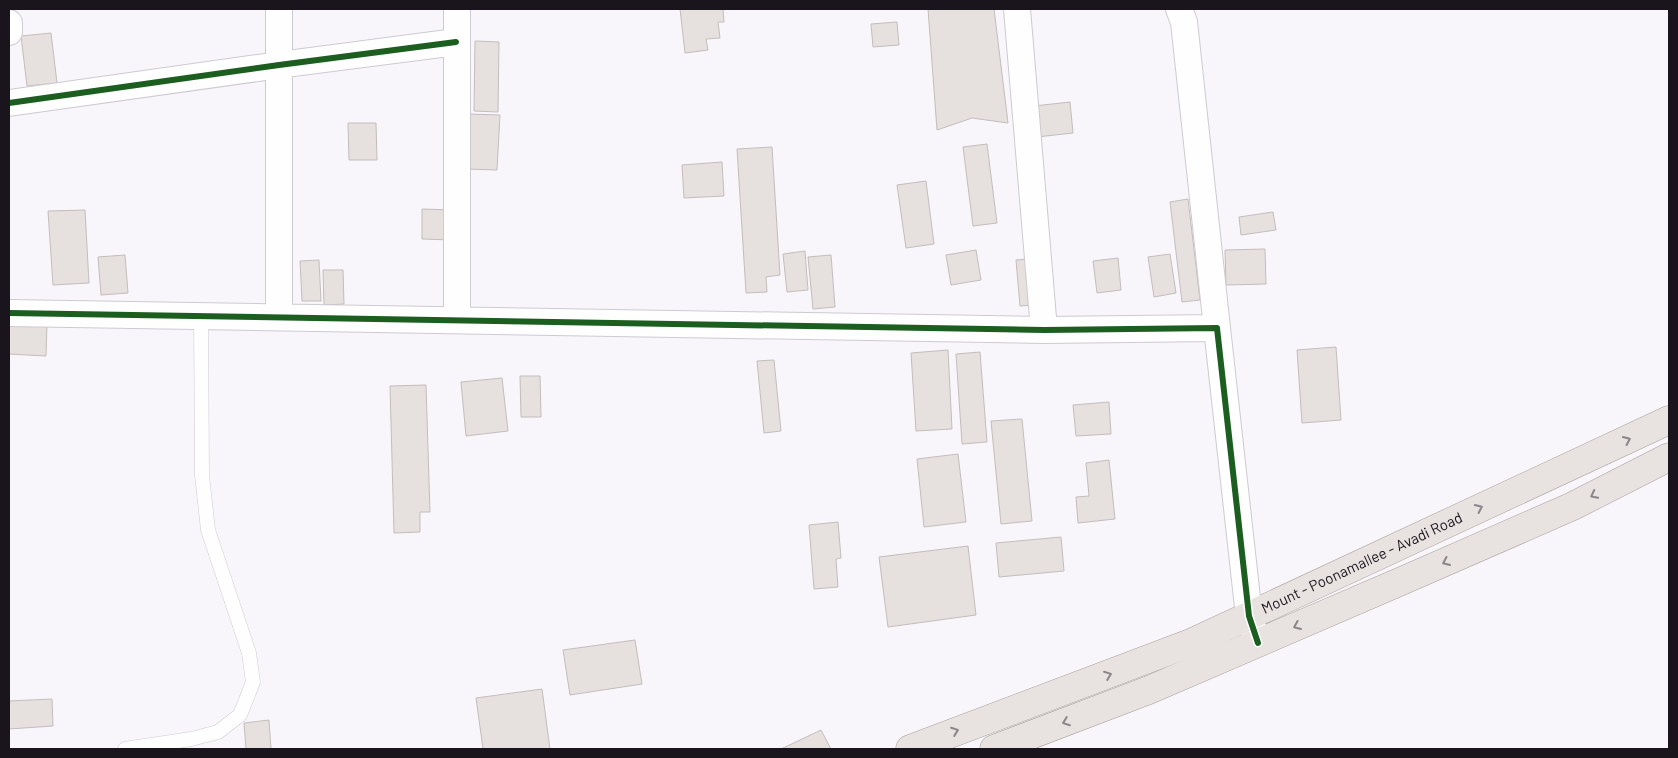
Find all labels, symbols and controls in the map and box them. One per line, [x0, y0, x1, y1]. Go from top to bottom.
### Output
one-way arrow [1622, 436, 1631, 446]
one-way arrow [1591, 489, 1600, 499]
one-way arrow [1474, 504, 1483, 515]
street label: Mount - Poonamallee - Avadi Road [1258, 508, 1465, 617]
one-way arrow [1442, 555, 1451, 566]
one-way arrow [1293, 619, 1302, 630]
one-way arrow [1103, 670, 1111, 680]
one-way arrow [1062, 715, 1071, 726]
one-way arrow [951, 727, 959, 737]

